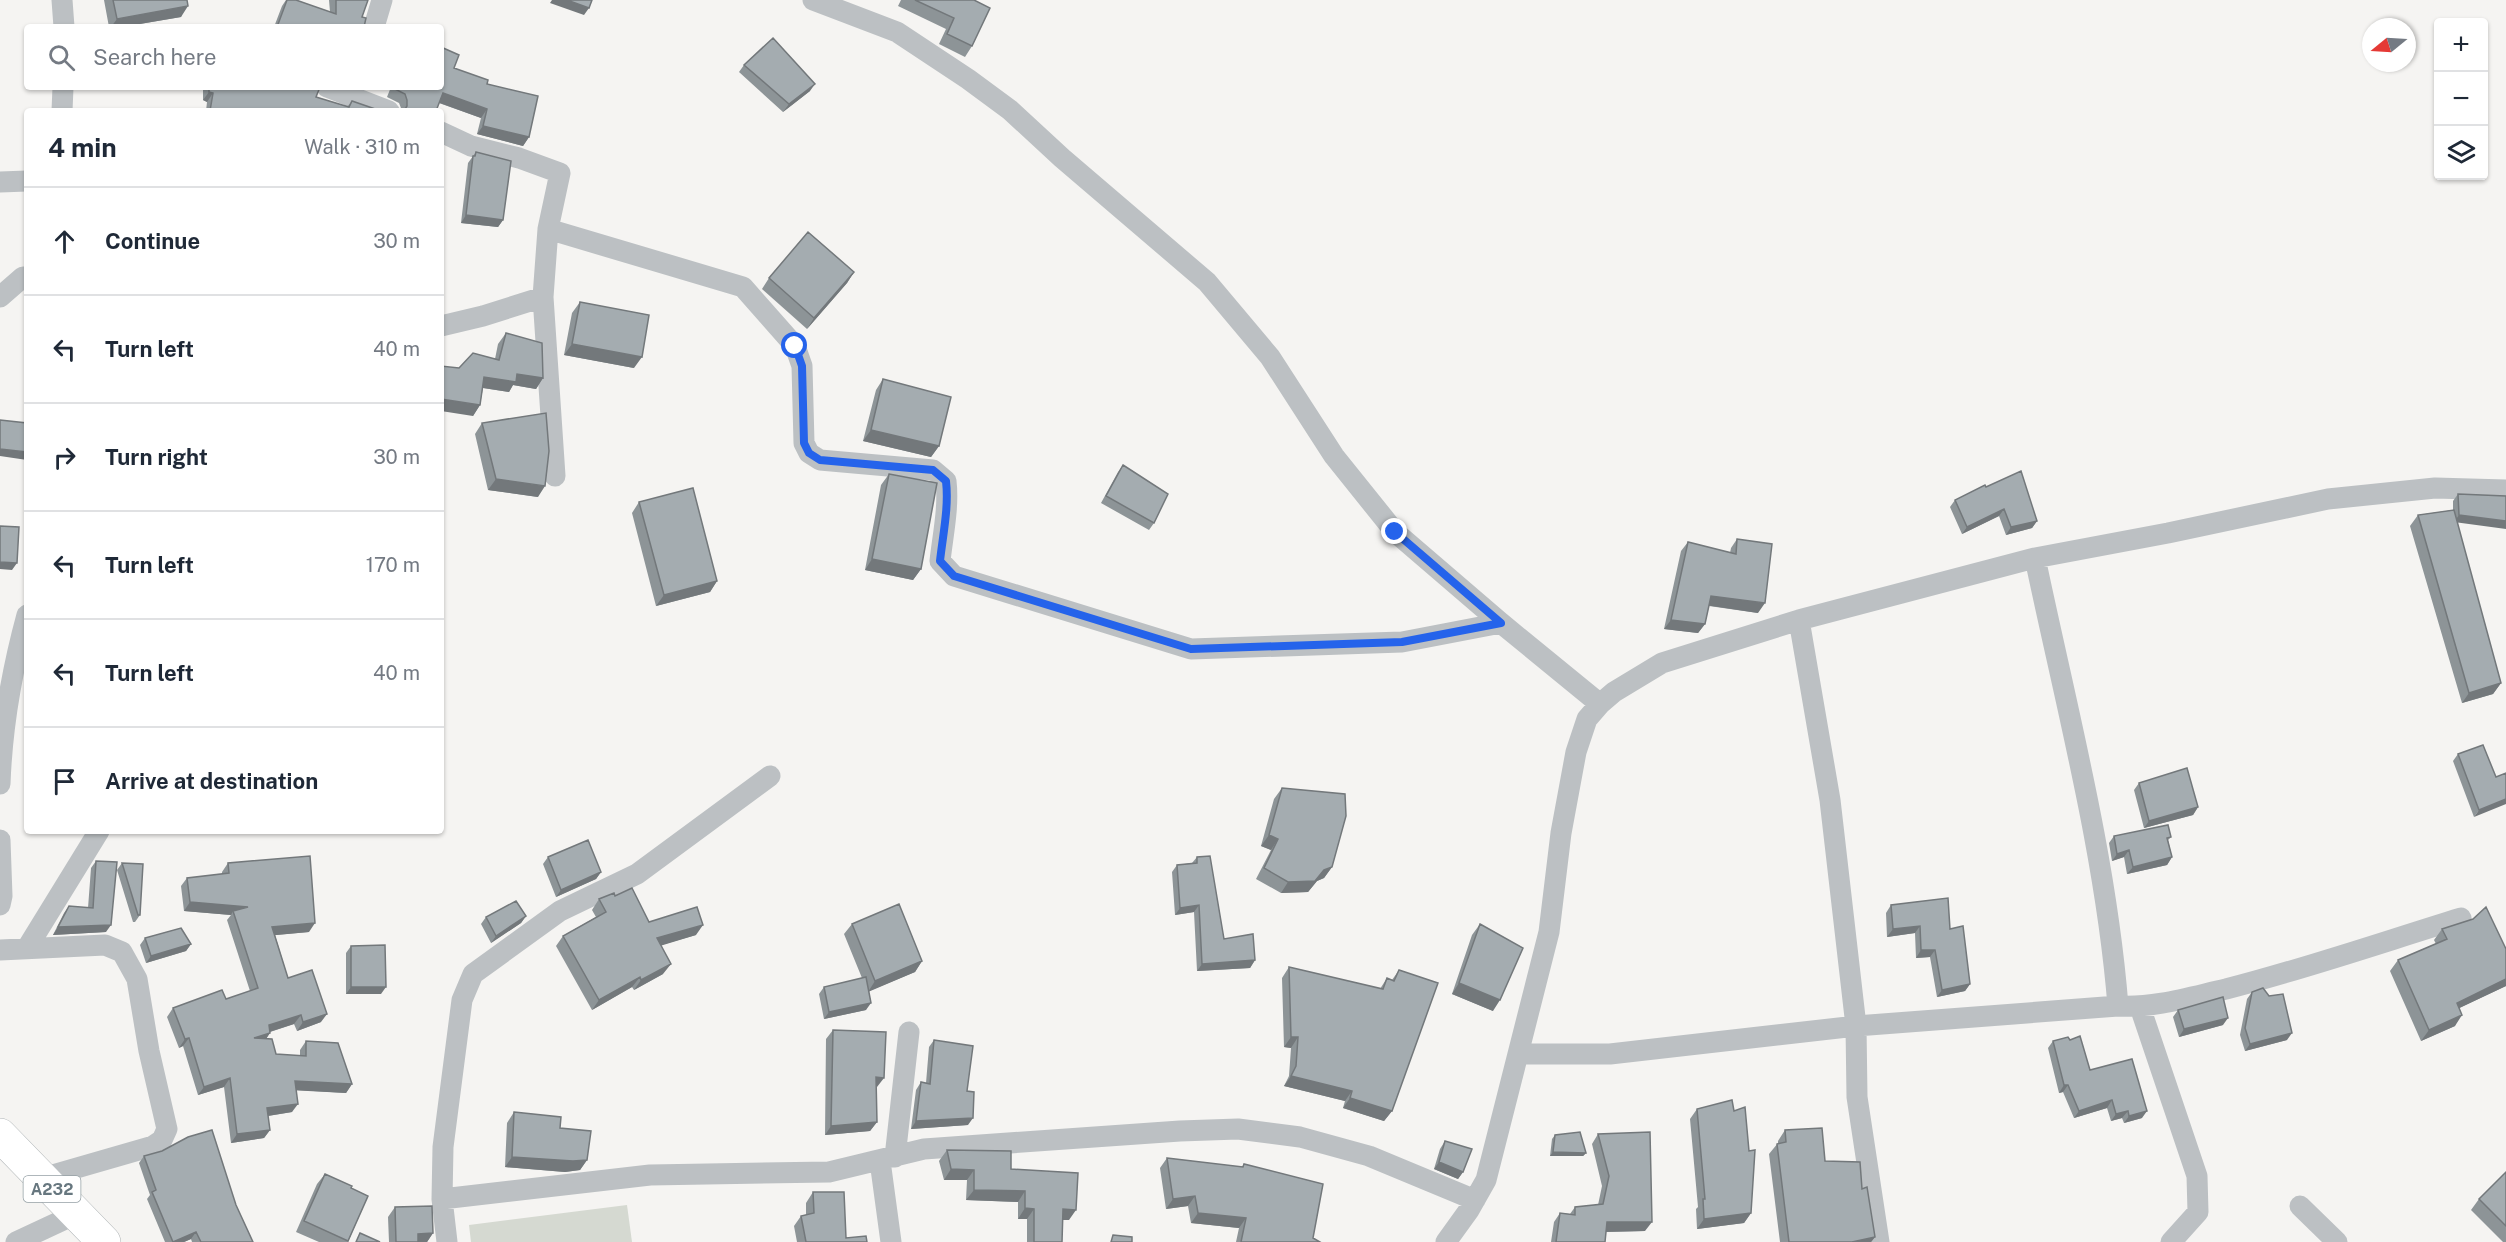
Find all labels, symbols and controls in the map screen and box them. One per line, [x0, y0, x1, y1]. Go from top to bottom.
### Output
north arrow [2362, 18, 2416, 72]
map controls [2434, 18, 2488, 180]
button: + [2434, 18, 2488, 72]
search box [24, 24, 444, 90]
icon: search [45, 41, 78, 74]
text: Search here [93, 44, 217, 70]
button: − [2434, 72, 2488, 126]
button: layers [2434, 126, 2488, 180]
text: 4 min [48, 132, 117, 163]
text: Walk · 310 m [304, 135, 420, 159]
icon: ahead [48, 225, 81, 258]
text: Continue [105, 228, 200, 254]
text: 30 m [373, 229, 420, 253]
route start [781, 332, 807, 358]
icon: left [48, 333, 81, 366]
text: Turn left [105, 336, 194, 362]
text: 40 m [373, 337, 420, 361]
icon: right [48, 441, 81, 474]
text: Turn right [105, 444, 208, 470]
text: 30 m [373, 445, 420, 469]
route end [1381, 518, 1407, 544]
icon: left [48, 549, 81, 582]
text: Turn left [105, 552, 194, 578]
text: 170 m [366, 553, 420, 577]
icon: left [48, 657, 81, 690]
text: Turn left [105, 660, 194, 686]
text: 40 m [373, 661, 420, 685]
icon: arrive [48, 765, 81, 798]
text: Arrive at destination [105, 768, 318, 794]
road number: A232 [23, 1176, 80, 1202]

